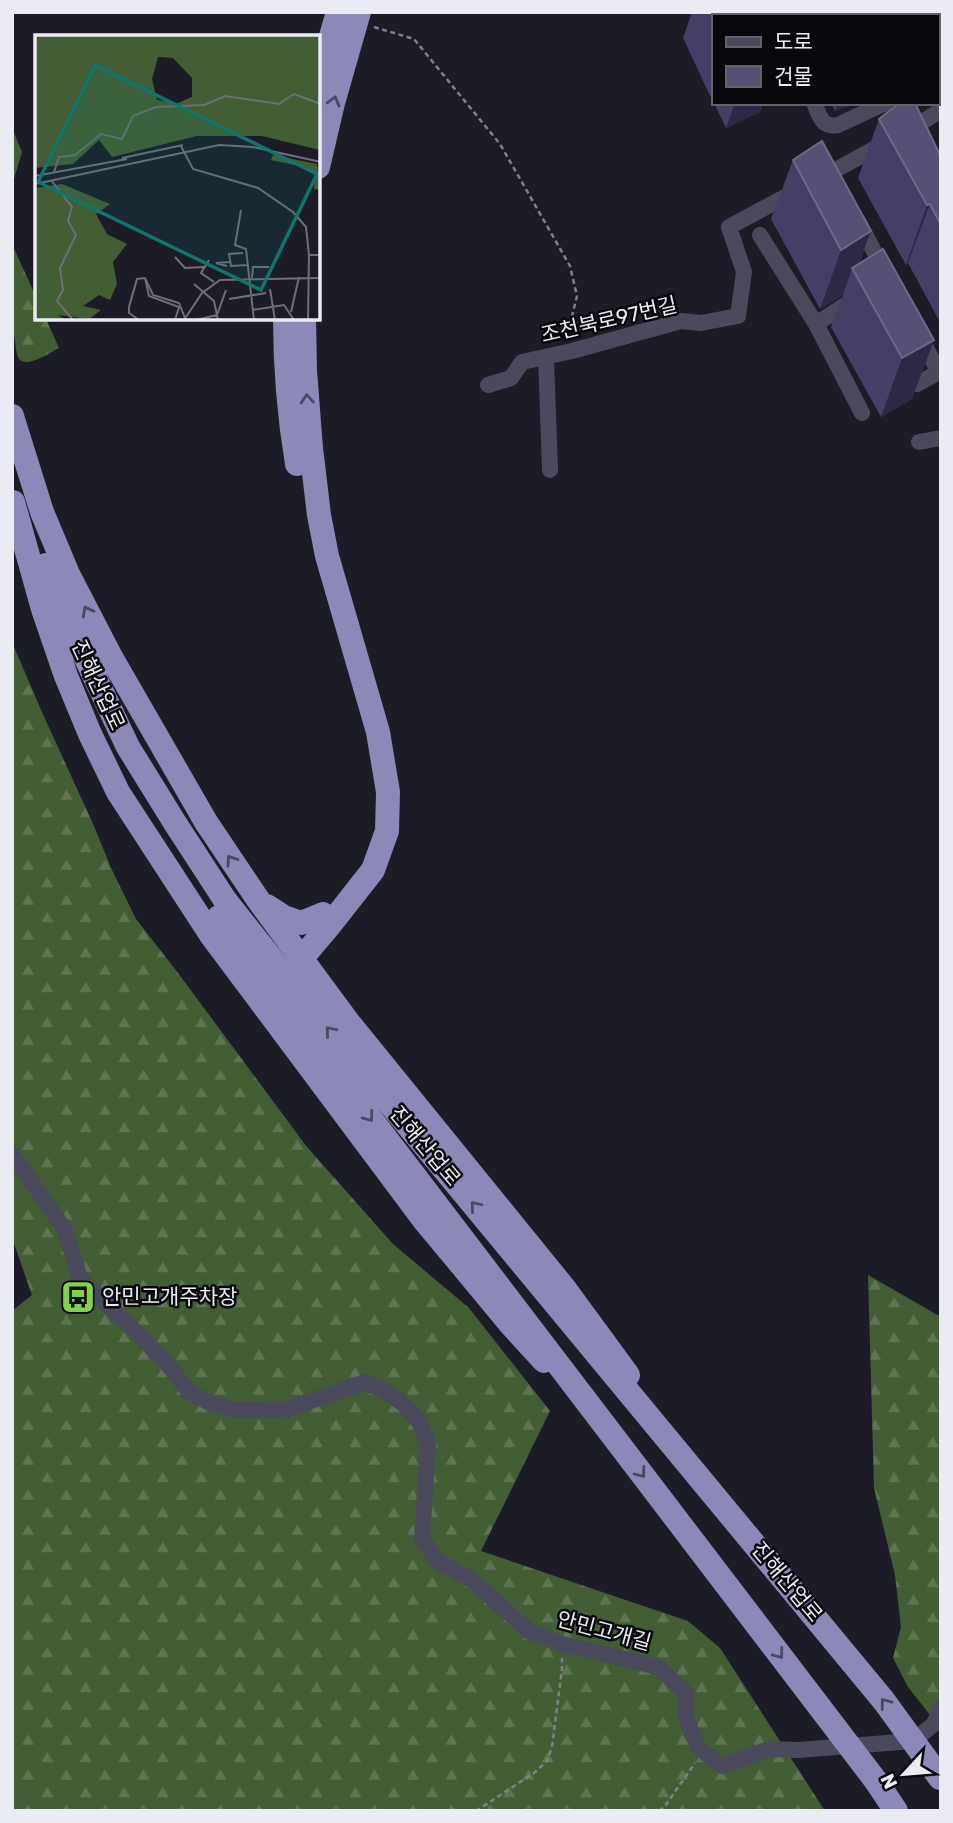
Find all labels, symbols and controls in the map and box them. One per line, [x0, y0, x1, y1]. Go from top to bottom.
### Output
legend [712, 14, 939, 105]
text: 도로 [774, 29, 813, 54]
inset map [35, 35, 320, 320]
text: 건물 [774, 64, 813, 89]
one-way arrow [326, 95, 340, 107]
street label: 조천북로97번길 [538, 292, 679, 347]
one-way arrow [300, 393, 315, 404]
one-way arrow [82, 606, 95, 618]
street label: 진해산업로 [67, 636, 130, 734]
one-way arrow [227, 855, 239, 868]
one-way arrow [326, 1026, 338, 1039]
street label: 진해산업로 [385, 1101, 466, 1191]
one-way arrow [361, 1109, 374, 1122]
one-way arrow [471, 1202, 483, 1215]
bus stop icon: 안민고개주차장 [59, 1278, 97, 1316]
place label: 안민고개주차장 [102, 1284, 237, 1309]
one-way arrow [633, 1465, 646, 1478]
street label: 진해산업로 [747, 1537, 828, 1627]
street label: 안민고개길 [554, 1606, 654, 1655]
one-way arrow [771, 1646, 784, 1659]
one-way arrow [881, 1698, 894, 1710]
north arrow [869, 1739, 939, 1809]
text: N [876, 1770, 903, 1792]

